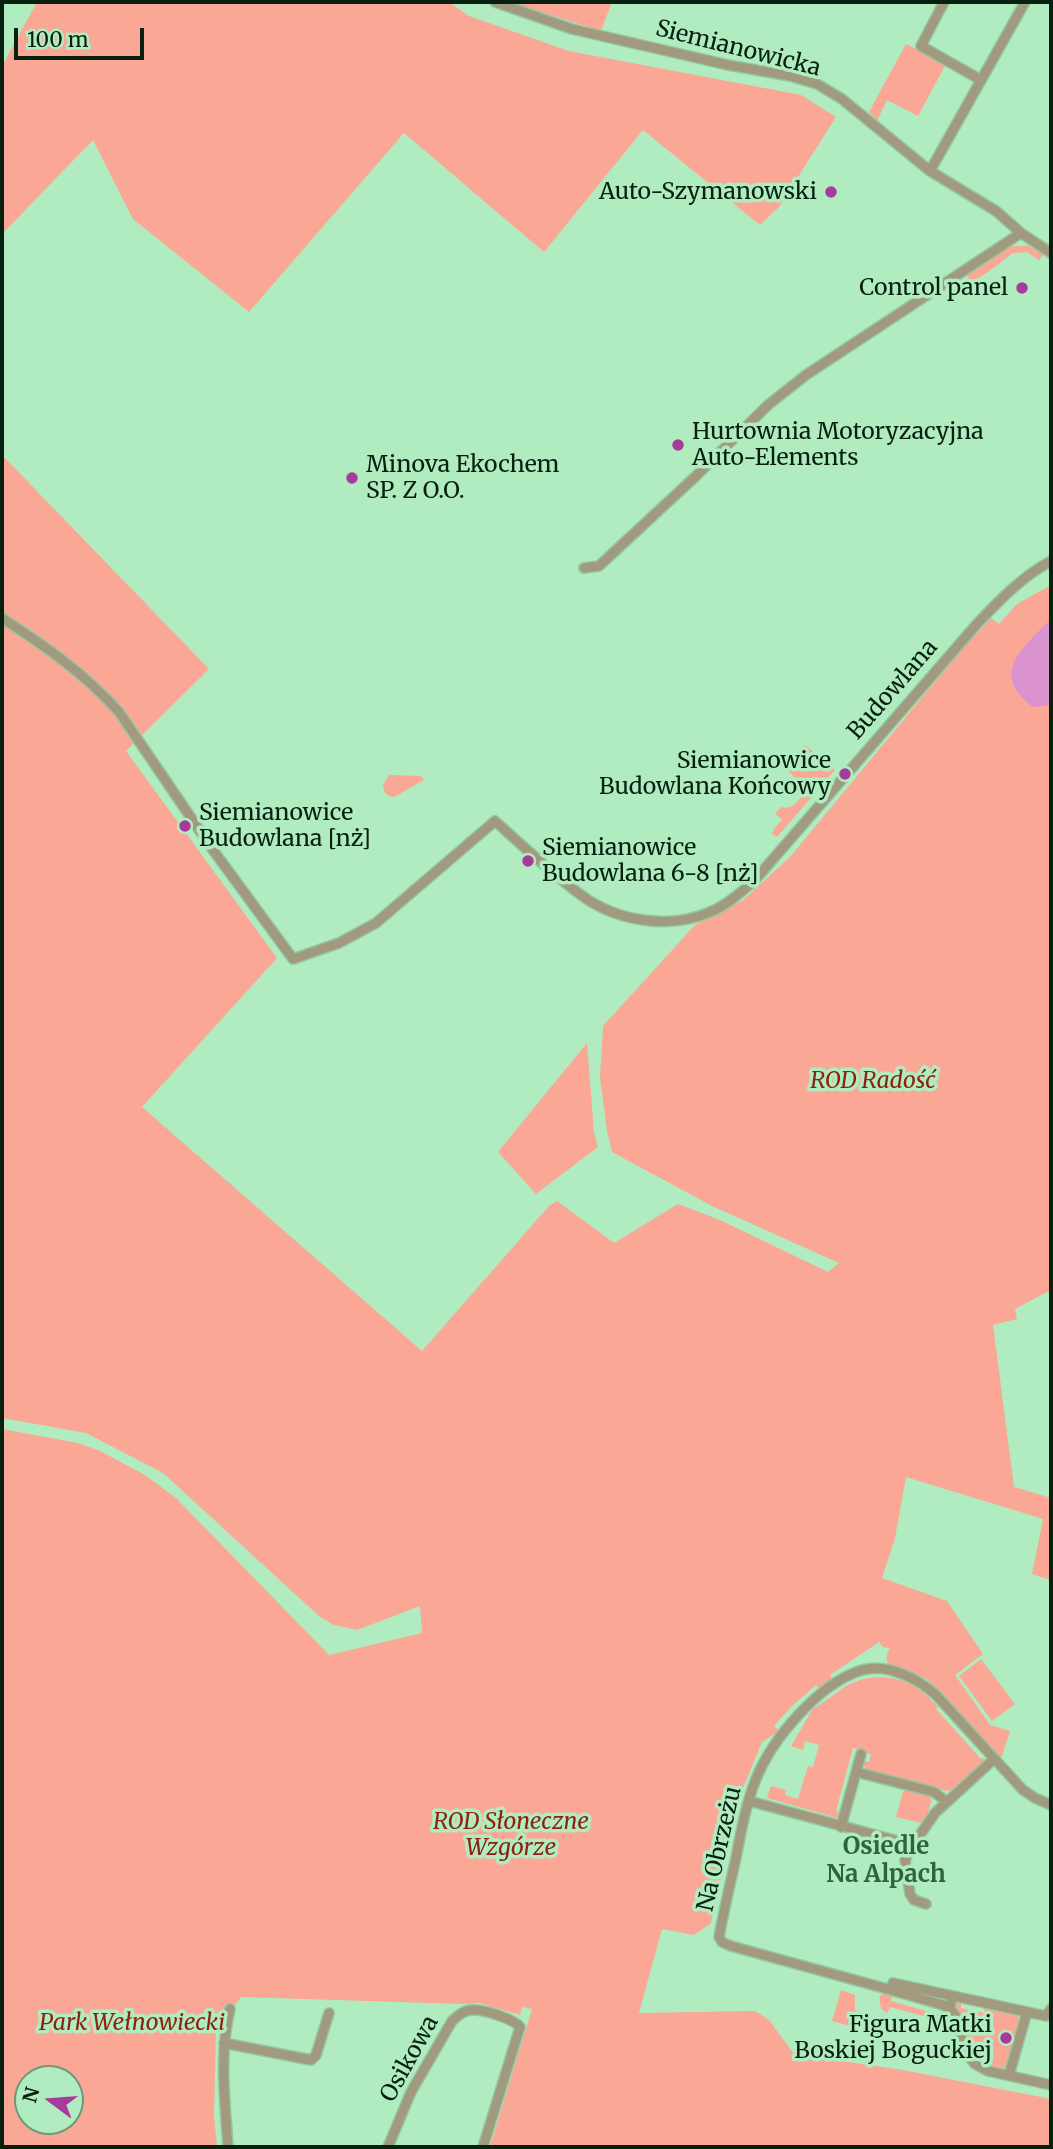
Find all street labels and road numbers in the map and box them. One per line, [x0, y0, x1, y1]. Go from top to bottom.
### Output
street label: Siemianowicka [653, 15, 823, 83]
street label: Budowlana [842, 634, 944, 746]
street label: Na Obrzeżu [692, 1784, 748, 1914]
street label: Osikowa [375, 2011, 445, 2107]

